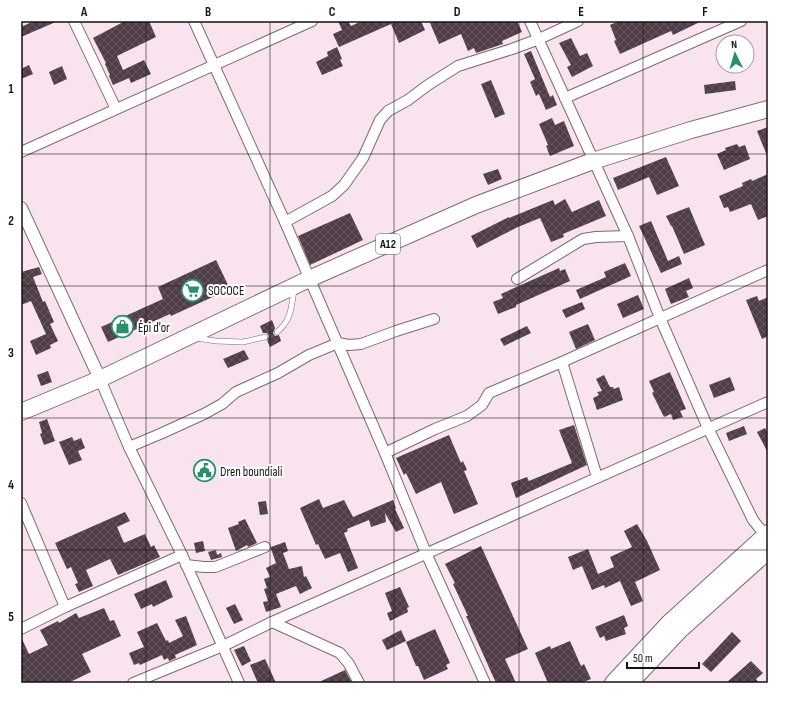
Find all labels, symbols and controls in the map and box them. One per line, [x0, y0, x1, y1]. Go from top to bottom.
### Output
text: A [80, 4, 88, 20]
text: B [205, 4, 211, 20]
text: C [329, 4, 336, 20]
text: D [454, 4, 461, 20]
text: E [578, 4, 584, 20]
text: F [702, 4, 708, 20]
north arrow [715, 34, 755, 74]
text: N [731, 38, 738, 51]
text: 1 [8, 81, 14, 97]
text: 2 [8, 213, 14, 229]
road number: A12 [376, 234, 400, 254]
supermarket icon: SOCOCE [180, 277, 206, 303]
place label: SOCOCE [208, 283, 244, 299]
shop icon: Épi d'or [110, 314, 136, 340]
place label: Épi d'or [138, 320, 170, 336]
text: 3 [8, 345, 14, 361]
public building icon: Dren boundiali [191, 458, 217, 484]
place label: Dren boundiali [220, 464, 283, 480]
text: 4 [8, 477, 14, 493]
text: 5 [8, 609, 14, 625]
scale bar [627, 644, 699, 670]
text: 50 m [633, 651, 653, 666]

